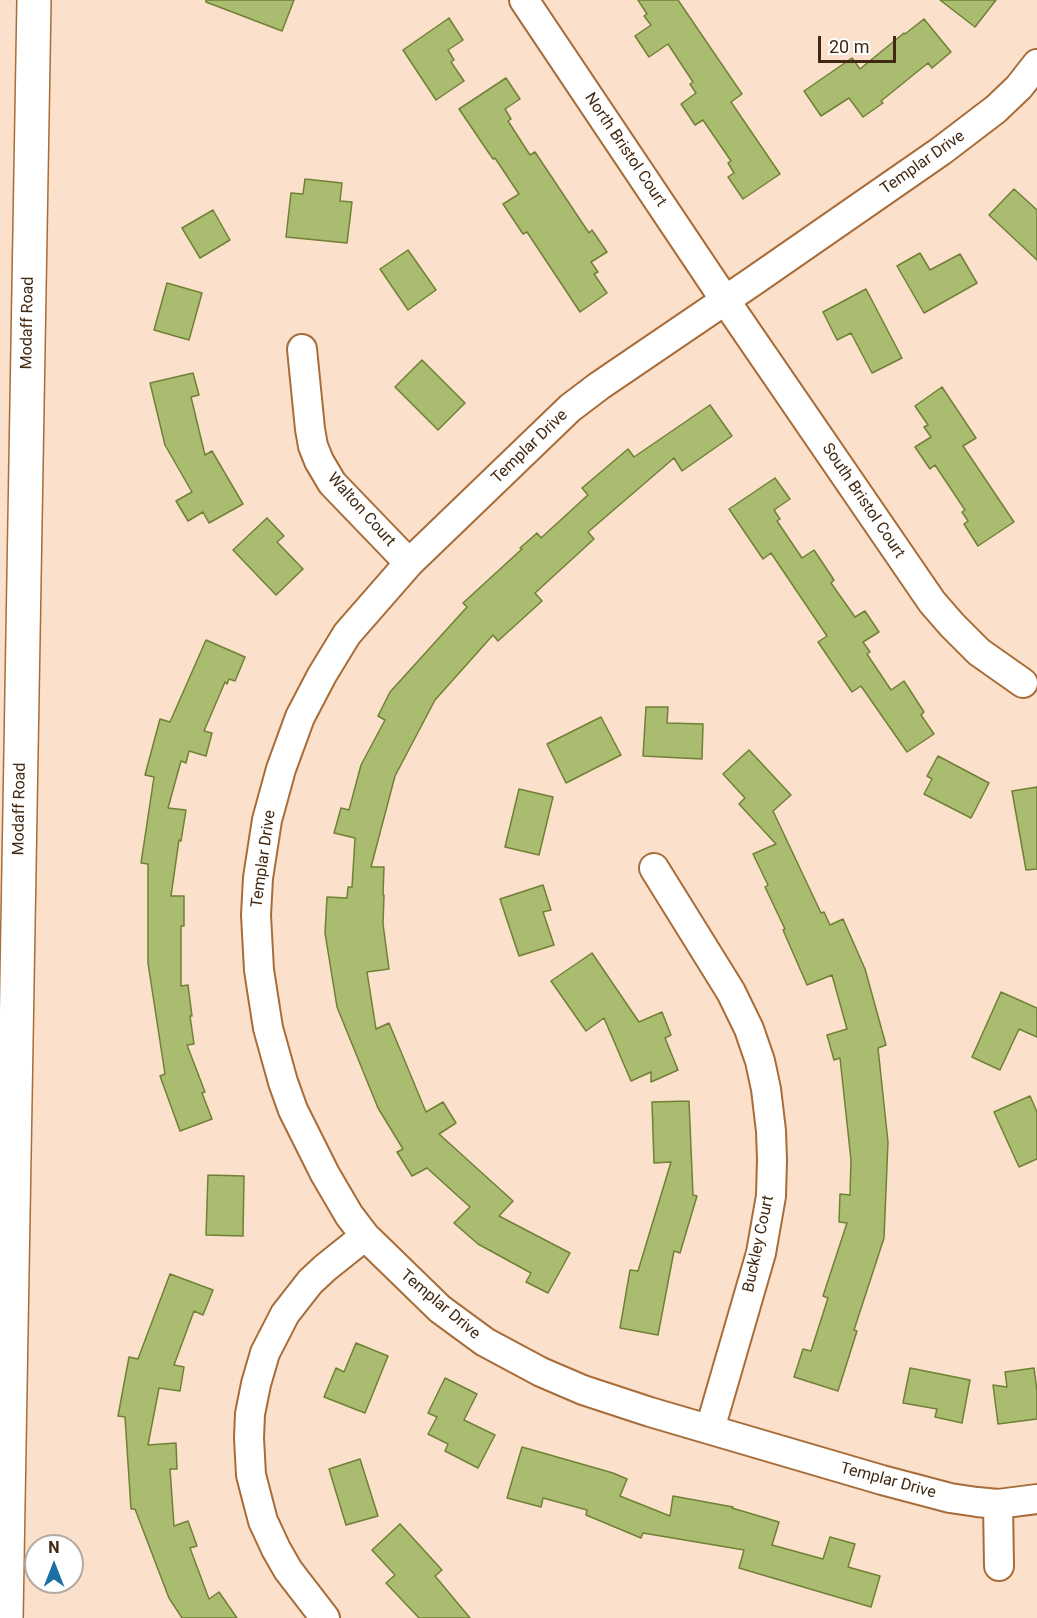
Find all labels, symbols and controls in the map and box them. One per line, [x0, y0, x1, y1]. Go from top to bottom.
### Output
scale bar [821, 24, 899, 62]
text: 20 m [829, 36, 869, 57]
street label: North Bristol Court [580, 89, 670, 211]
street label: Templar Drive [877, 127, 969, 199]
street label: Modaff Road [18, 277, 38, 369]
street label: Templar Drive [488, 406, 572, 488]
street label: South Bristol Court [817, 440, 909, 562]
street label: Walton Court [323, 469, 399, 551]
street label: Modaff Road [10, 763, 30, 855]
street label: Templar Drive [248, 809, 280, 909]
street label: Buckley Court [739, 1194, 779, 1294]
street label: Templar Drive [396, 1266, 484, 1344]
street label: Templar Drive [838, 1459, 938, 1503]
north arrow [24, 1534, 84, 1594]
text: N [48, 1538, 60, 1557]

